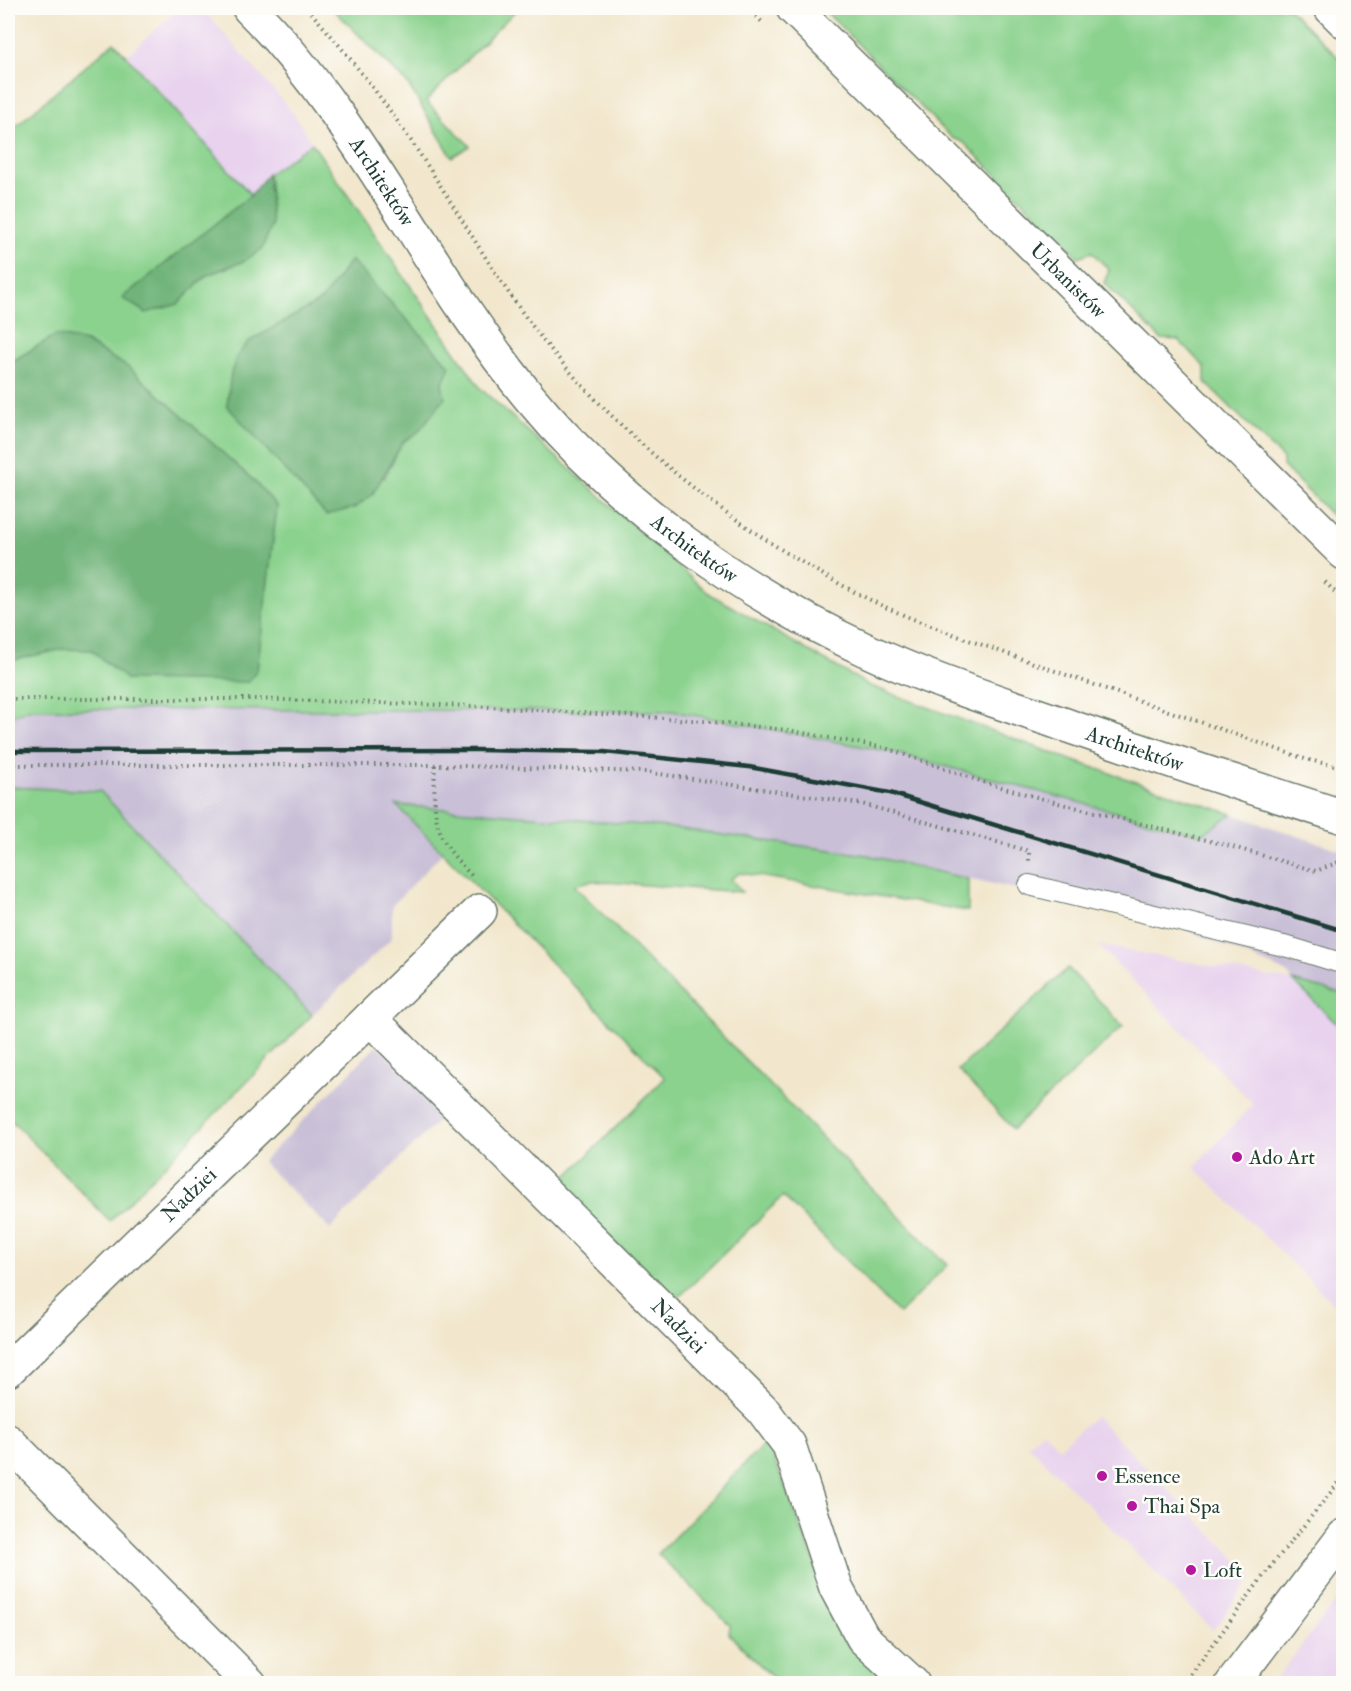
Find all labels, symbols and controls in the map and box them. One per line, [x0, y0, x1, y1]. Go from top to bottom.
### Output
street label: Architektów [343, 131, 421, 232]
street label: Urbanistów [1024, 236, 1113, 325]
street label: Architektów [644, 507, 744, 590]
street label: Architektów [1081, 719, 1188, 778]
place label: Ado Art [1248, 1144, 1315, 1171]
marker: Ado Art [1230, 1150, 1244, 1164]
street label: Nadziei [155, 1161, 223, 1227]
street label: Nadziei [645, 1293, 712, 1360]
place label: Essence [1114, 1463, 1181, 1490]
marker: Essence [1095, 1469, 1109, 1483]
place label: Thai Spa [1144, 1493, 1221, 1520]
marker: Thai Spa [1125, 1499, 1139, 1513]
place label: Loft [1203, 1557, 1242, 1584]
marker: Loft [1184, 1563, 1198, 1577]

